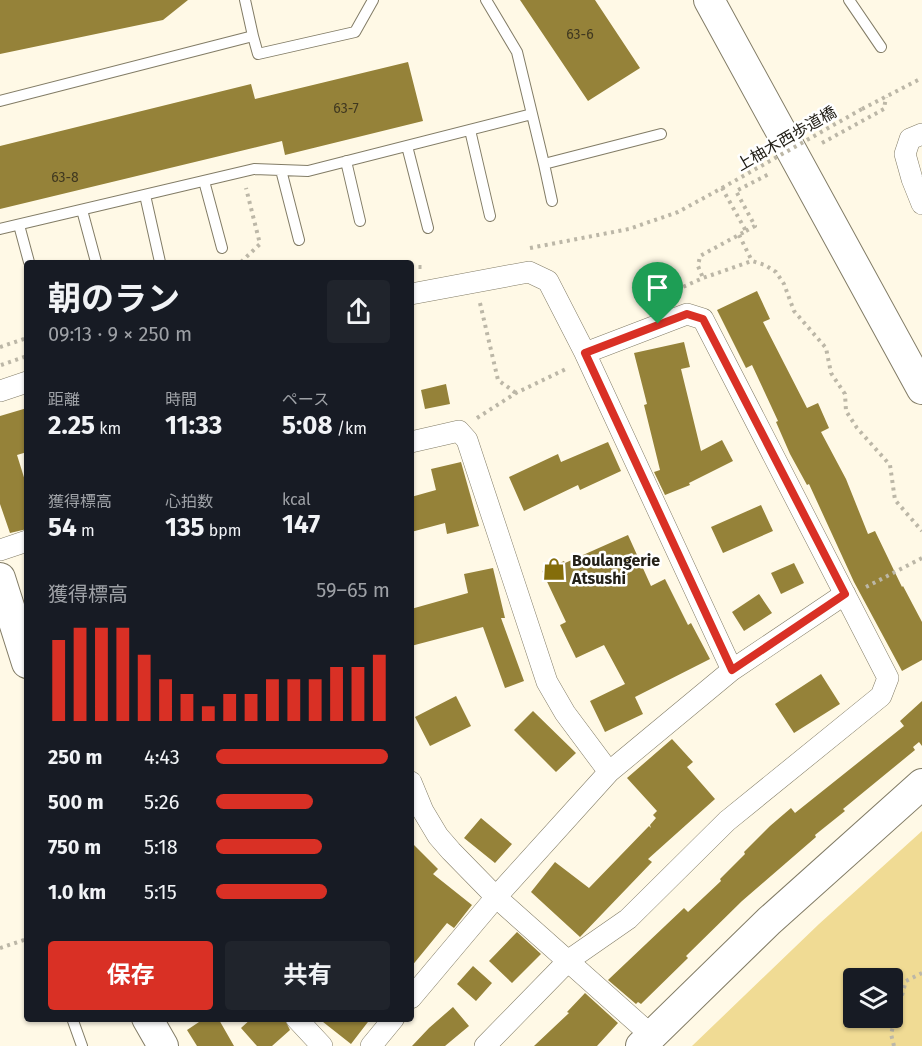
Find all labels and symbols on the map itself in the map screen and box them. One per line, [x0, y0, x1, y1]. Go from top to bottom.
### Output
house number: 63-6 [566, 26, 594, 43]
house number: 63-7 [333, 100, 359, 117]
street label: 上柚木西歩道橋 [733, 102, 840, 175]
house number: 63-8 [51, 169, 79, 186]
pin [632, 262, 683, 324]
place label: Boulangerie Atsushi [571, 551, 660, 588]
shop icon: Boulangerie Atsushi [541, 556, 567, 582]

